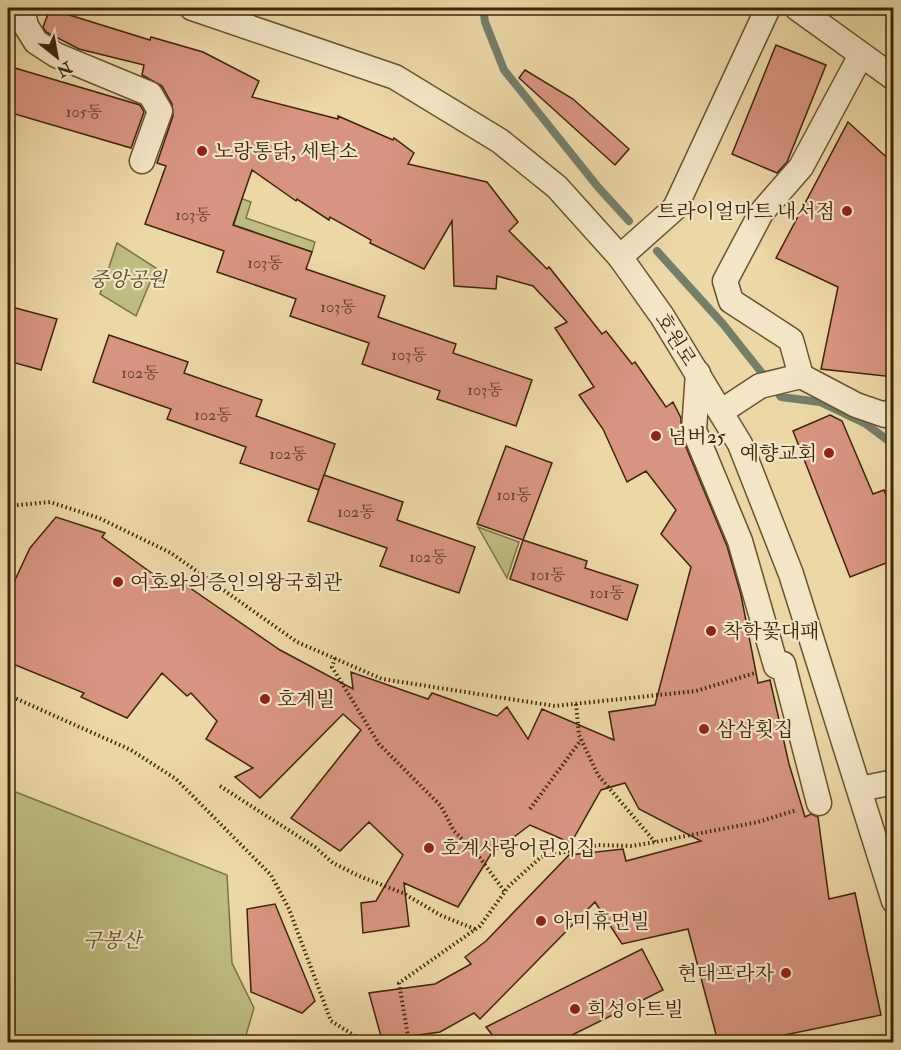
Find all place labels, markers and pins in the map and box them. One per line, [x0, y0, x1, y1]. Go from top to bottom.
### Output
place label: 노랑통닭, 세탁소 [214, 139, 358, 164]
marker: 노랑통닭, 세탁소 [195, 144, 209, 158]
place label: 트라이얼마트 내서점 [657, 199, 835, 224]
marker: 트라이얼마트 내서점 [840, 204, 854, 218]
place label: 넘버25 [668, 424, 726, 449]
marker: 넘버25 [649, 429, 663, 443]
place label: 예향교회 [740, 441, 817, 466]
marker: 예향교회 [822, 446, 836, 460]
place label: 여호와의증인의왕국회관 [130, 570, 343, 595]
marker: 여호와의증인의왕국회관 [111, 575, 125, 589]
place label: 착학꽃대패 [723, 619, 820, 644]
marker: 착학꽃대패 [704, 624, 718, 638]
place label: 호계빌 [277, 687, 335, 712]
marker: 호계빌 [258, 692, 272, 706]
place label: 삼삼횟집 [716, 717, 793, 742]
marker: 삼삼횟집 [697, 722, 711, 736]
place label: 호계사랑어린이집 [441, 836, 596, 861]
marker: 호계사랑어린이집 [422, 841, 436, 855]
place label: 아미휴먼빌 [553, 909, 650, 934]
marker: 아미휴먼빌 [534, 914, 548, 928]
place label: 현대프라자 [677, 961, 775, 986]
marker: 현대프라자 [779, 966, 793, 980]
place label: 희성아트빌 [587, 997, 684, 1022]
marker: 희성아트빌 [568, 1002, 582, 1016]

